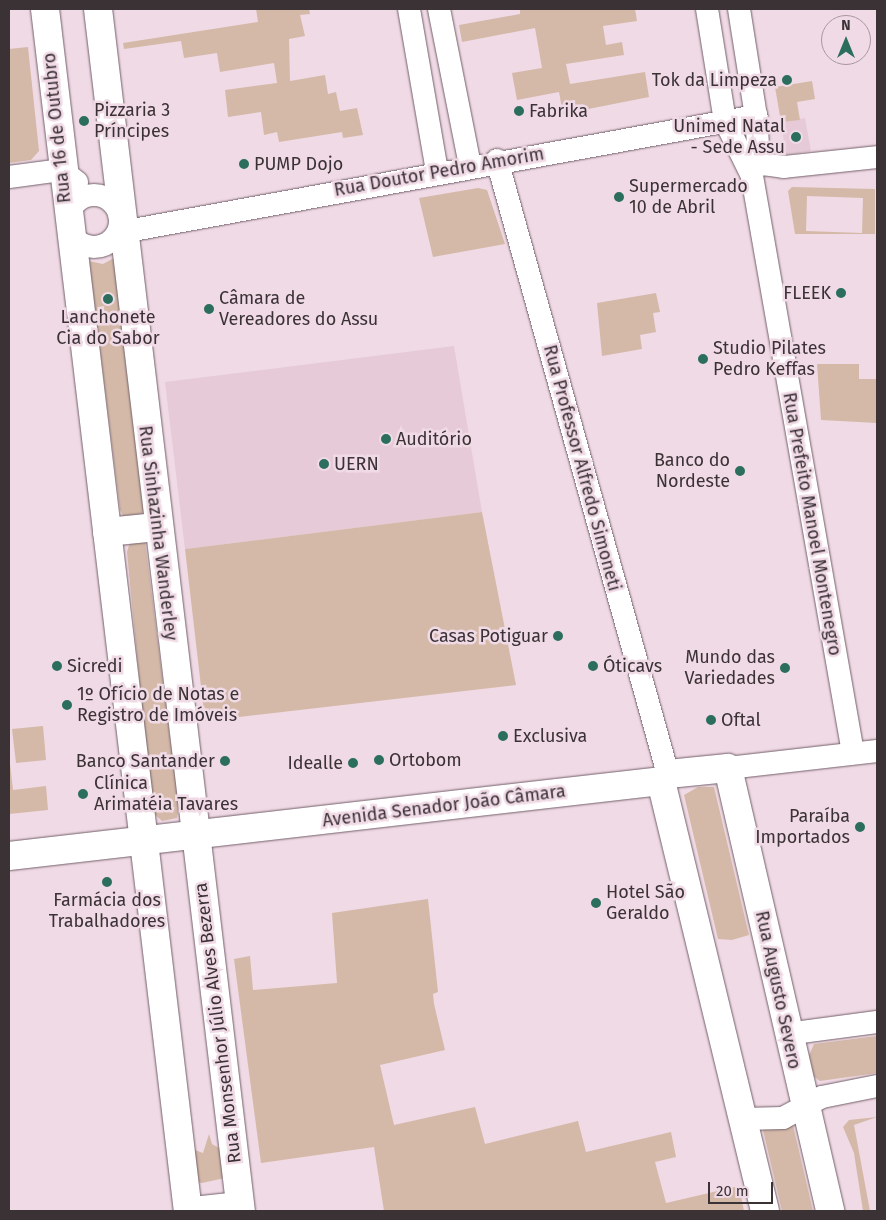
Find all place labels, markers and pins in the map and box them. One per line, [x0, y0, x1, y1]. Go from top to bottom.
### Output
place label: Tok da Limpeza [652, 69, 777, 91]
marker: Tok da Limpeza [781, 74, 793, 86]
place label: Pizzaria 3 Príncipes [94, 100, 170, 142]
place label: Fabrika [529, 100, 588, 122]
marker: Fabrika [513, 105, 525, 117]
marker: Pizzaria 3 Príncipes [78, 115, 90, 127]
place label: Unimed Natal - Sede Assu [673, 116, 785, 158]
marker: Unimed Natal - Sede Assu [789, 130, 803, 144]
place label: PUMP Dojo [254, 153, 343, 175]
marker: PUMP Dojo [238, 158, 250, 170]
place label: Supermercado 10 de Abril [629, 176, 748, 218]
marker: Supermercado 10 de Abril [613, 191, 625, 203]
place label: FLEEK [783, 282, 831, 304]
marker: FLEEK [835, 287, 847, 299]
place label: Câmara de Vereadores do Assu [219, 288, 378, 330]
marker: Lanchonete Cia do Sabor [102, 293, 114, 305]
marker: Câmara de Vereadores do Assu [203, 303, 215, 315]
place label: Lanchonete Cia do Sabor [56, 307, 160, 350]
place label: Studio Pilates Pedro Keffas [713, 338, 826, 380]
marker: Studio Pilates Pedro Keffas [697, 353, 709, 365]
place label: Auditório [396, 428, 472, 450]
marker: Auditório [380, 433, 392, 445]
place label: Banco do Nordeste [654, 450, 730, 492]
place label: UERN [334, 453, 379, 475]
marker: UERN [318, 458, 330, 470]
marker: Banco do Nordeste [734, 465, 746, 477]
place label: Casas Potiguar [429, 625, 548, 647]
marker: Casas Potiguar [552, 630, 564, 642]
place label: Mundo das Variedades [685, 647, 775, 690]
place label: Sicredi [67, 655, 123, 677]
place label: Óticavs [603, 655, 662, 677]
marker: Sicredi [51, 660, 63, 672]
marker: Óticavs [587, 660, 599, 672]
marker: Mundo das Variedades [779, 662, 791, 674]
place label: 1º Ofício de Notas e Registro de Imóveis [77, 684, 239, 726]
marker: 1º Ofício de Notas e Registro de Imóveis [61, 699, 73, 711]
place label: Oftal [721, 709, 761, 731]
marker: Oftal [705, 714, 717, 726]
place label: Exclusiva [513, 725, 587, 747]
marker: Exclusiva [497, 730, 509, 742]
place label: Ortobom [389, 749, 462, 771]
place label: Banco Santander [76, 750, 215, 772]
place label: Idealle [287, 752, 343, 774]
marker: Ortobom [373, 754, 385, 766]
marker: Banco Santander [219, 755, 231, 767]
marker: Idealle [347, 757, 359, 769]
place label: Clínica Arimatéia Tavares [94, 773, 238, 816]
marker: Clínica Arimatéia Tavares [76, 787, 90, 801]
place label: Paraíba Importados [755, 806, 850, 849]
marker: Paraíba Importados [854, 821, 866, 833]
marker: Farmácia dos Trabalhadores [101, 876, 113, 888]
place label: Hotel São Geraldo [606, 882, 685, 924]
place label: Farmácia dos Trabalhadores [49, 890, 165, 932]
marker: Hotel São Geraldo [590, 897, 602, 909]

